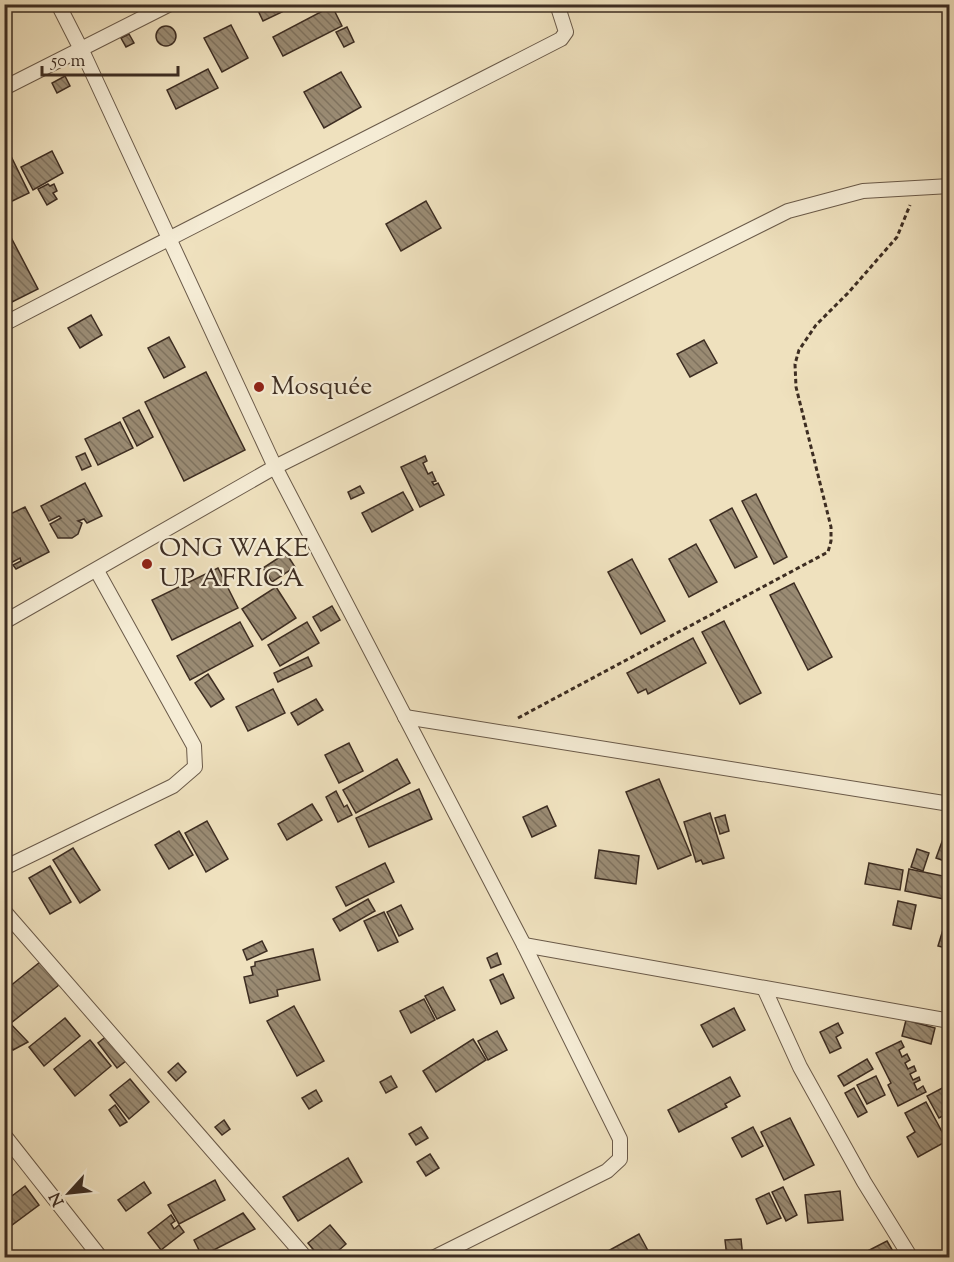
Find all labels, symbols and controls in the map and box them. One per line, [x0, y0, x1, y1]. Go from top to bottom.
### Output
scale bar [42, 39, 178, 77]
text: 50 m [50, 49, 86, 75]
place label: Mosquée [271, 369, 372, 406]
marker: Mosquée [252, 380, 266, 394]
place label: ONG WAKE UP AFRICA [159, 531, 309, 598]
marker: ONG WAKE UP AFRICA [140, 557, 154, 571]
north arrow [39, 1163, 99, 1223]
text: N [45, 1188, 71, 1210]

